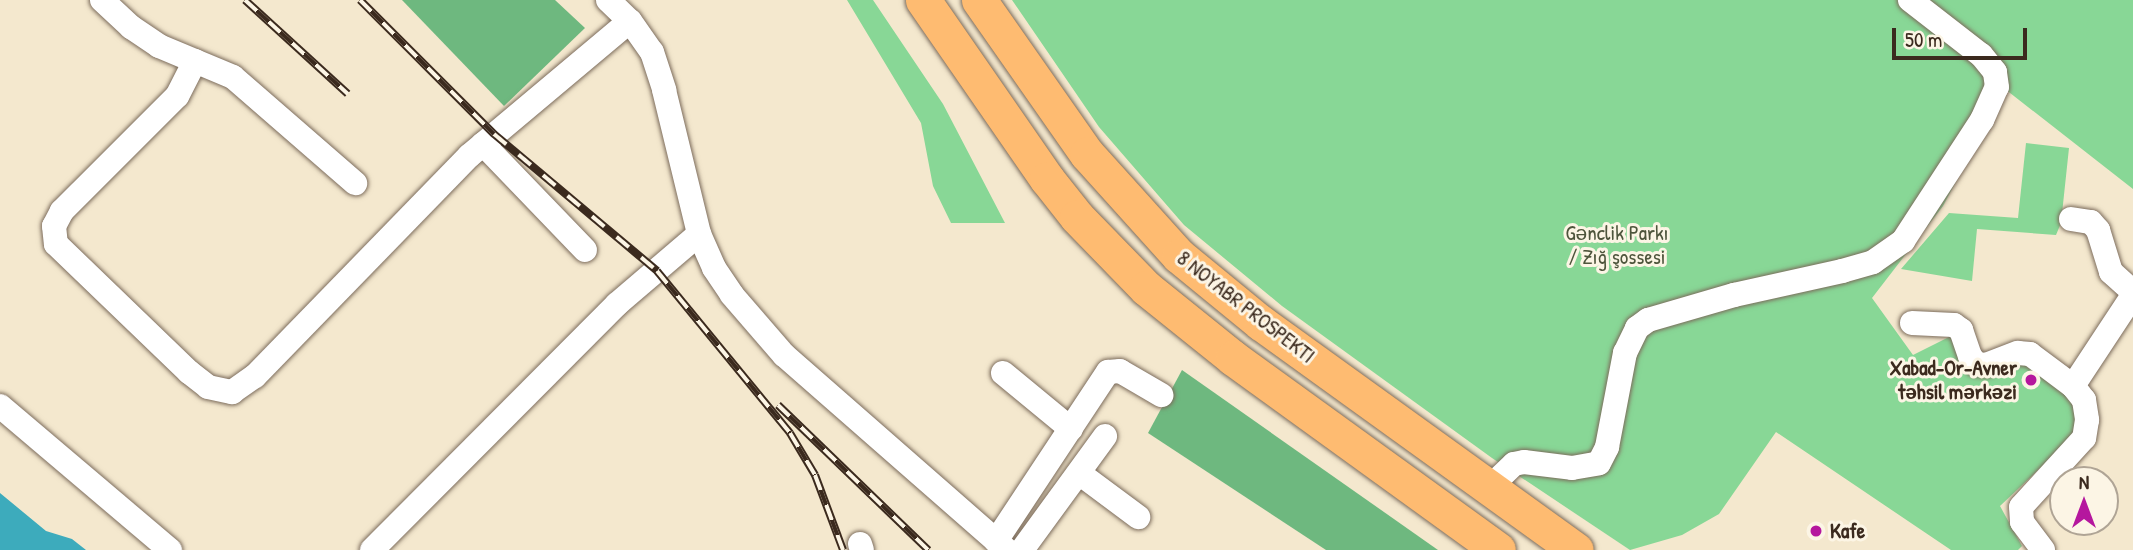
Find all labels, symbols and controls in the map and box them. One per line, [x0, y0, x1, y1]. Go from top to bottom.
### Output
scale bar [1895, 14, 2030, 58]
text: 50 m [1905, 25, 1942, 54]
park label: Gənclik Parkı / Zığ şossesi [1565, 220, 1669, 270]
street label: 8 NOYABR PROSPEKTI [1172, 246, 1320, 368]
place label: Xabad-Or-Avner təhsil mərkəzi [1890, 355, 2017, 405]
marker: Xabad-Or-Avner təhsil mərkəzi [2023, 372, 2039, 388]
north arrow [2049, 466, 2119, 536]
text: N [2079, 469, 2089, 495]
place label: Kafe [1830, 518, 1865, 544]
marker: Kafe [1808, 523, 1824, 539]

